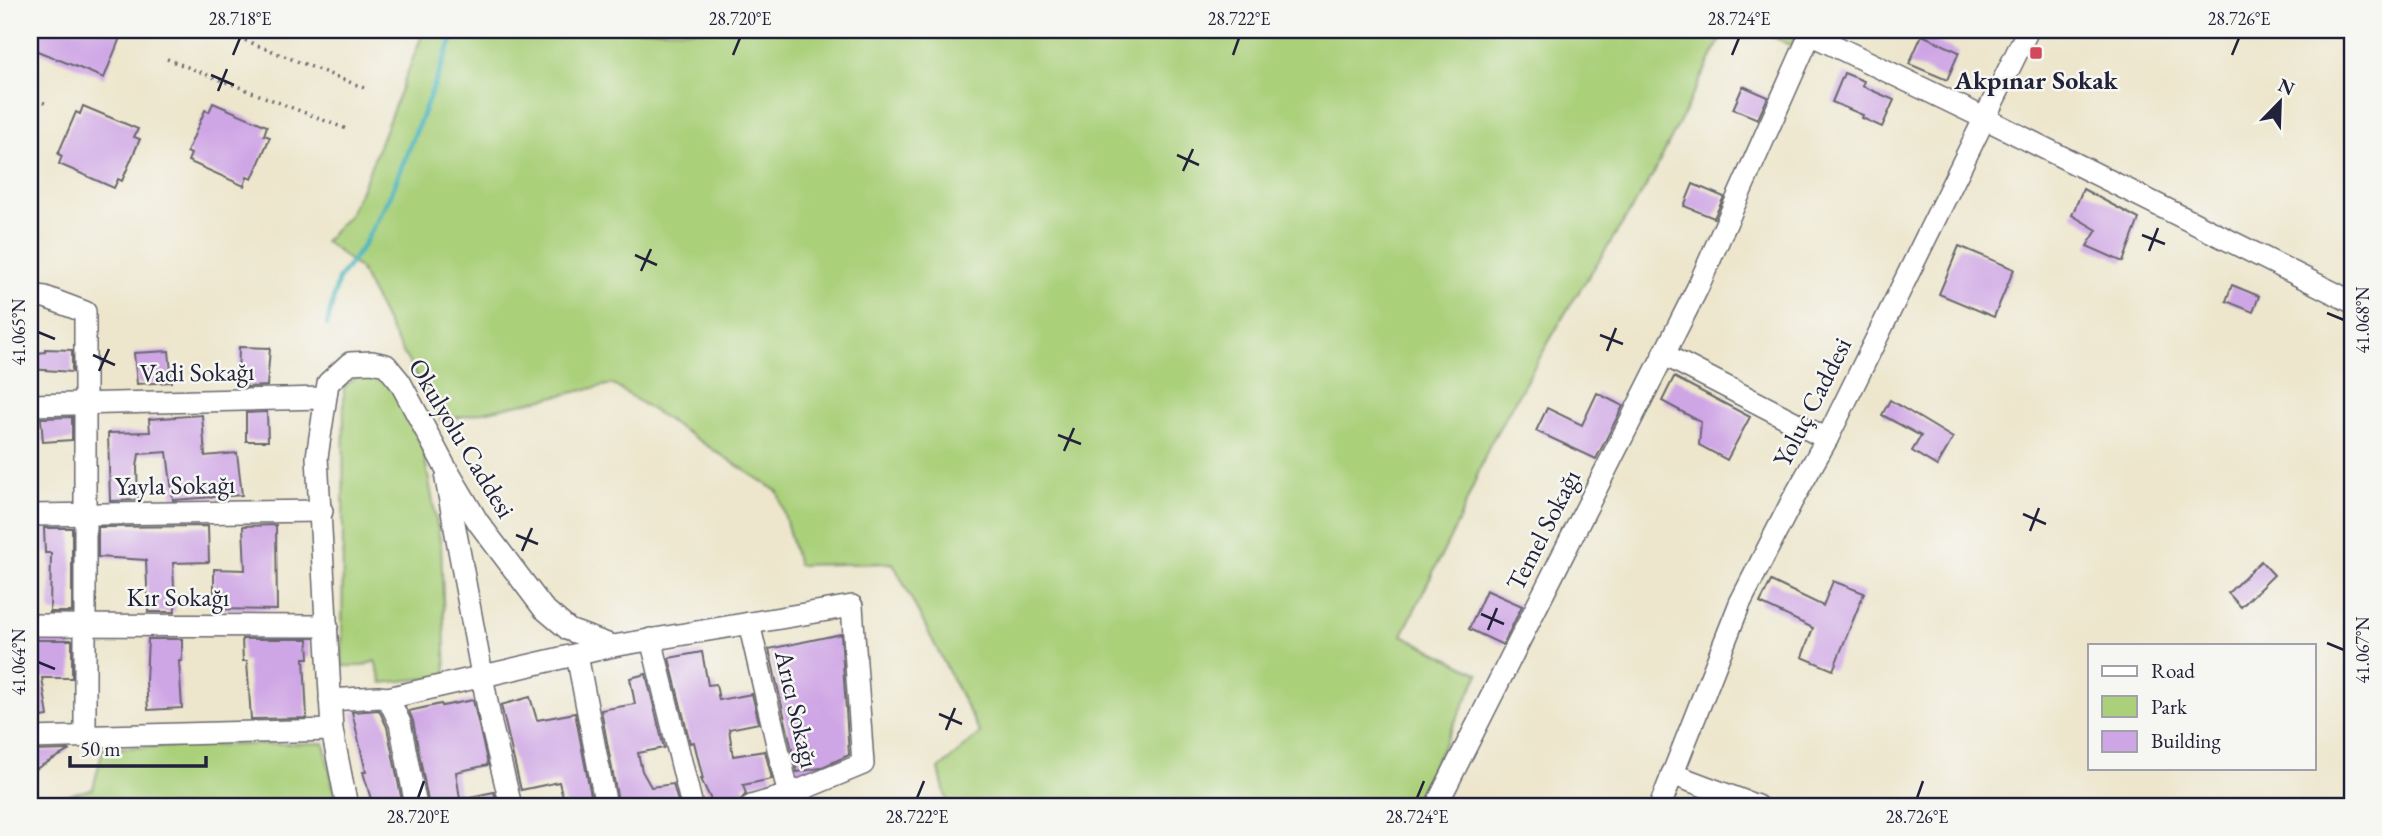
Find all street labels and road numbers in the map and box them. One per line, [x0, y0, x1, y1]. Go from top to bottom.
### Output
street label: Yoluç Caddesi [1765, 332, 1859, 472]
street label: Okulyolu Caddesi [401, 352, 523, 524]
street label: Vadi Sokağı [139, 354, 255, 390]
street label: Temel Sokağı [1498, 464, 1588, 596]
street label: Yayla Sokağı [114, 467, 236, 503]
street label: Kır Sokağı [127, 580, 229, 614]
street label: Arıcı Sokağı [767, 646, 827, 771]

